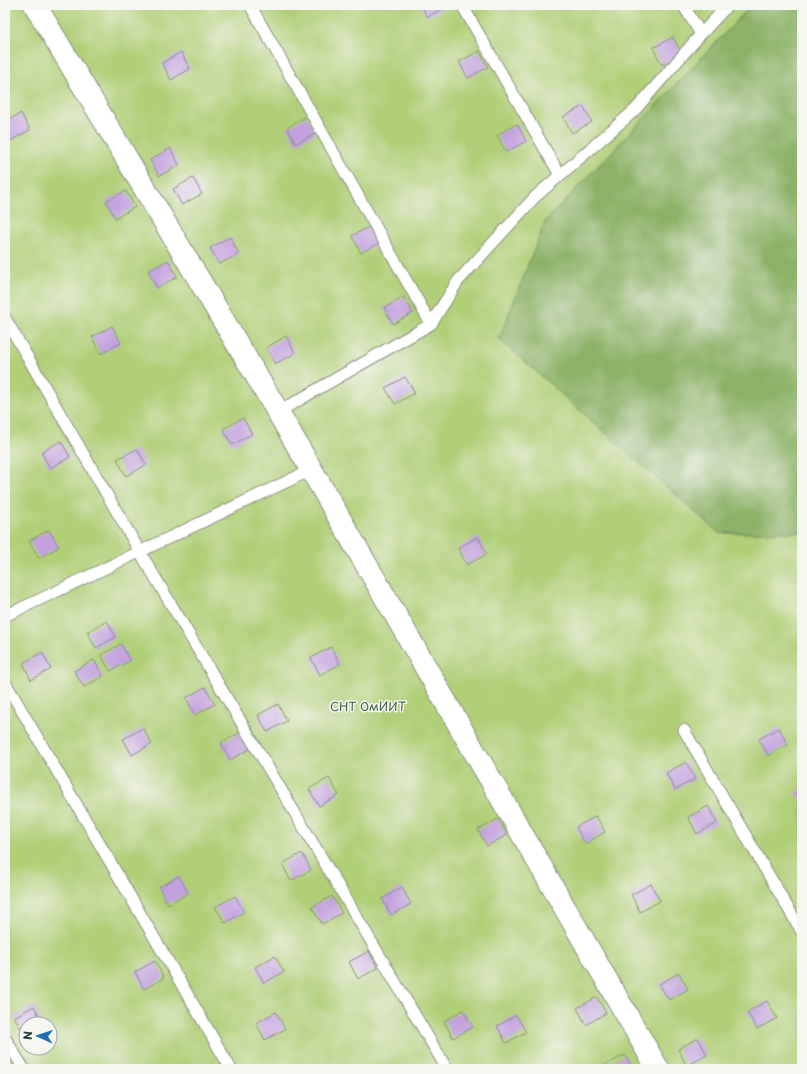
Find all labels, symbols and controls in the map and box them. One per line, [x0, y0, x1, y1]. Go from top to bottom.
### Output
park label: СНТ ОмИИТ [330, 697, 407, 715]
north arrow [18, 1016, 58, 1056]
text: N [19, 1030, 36, 1040]

